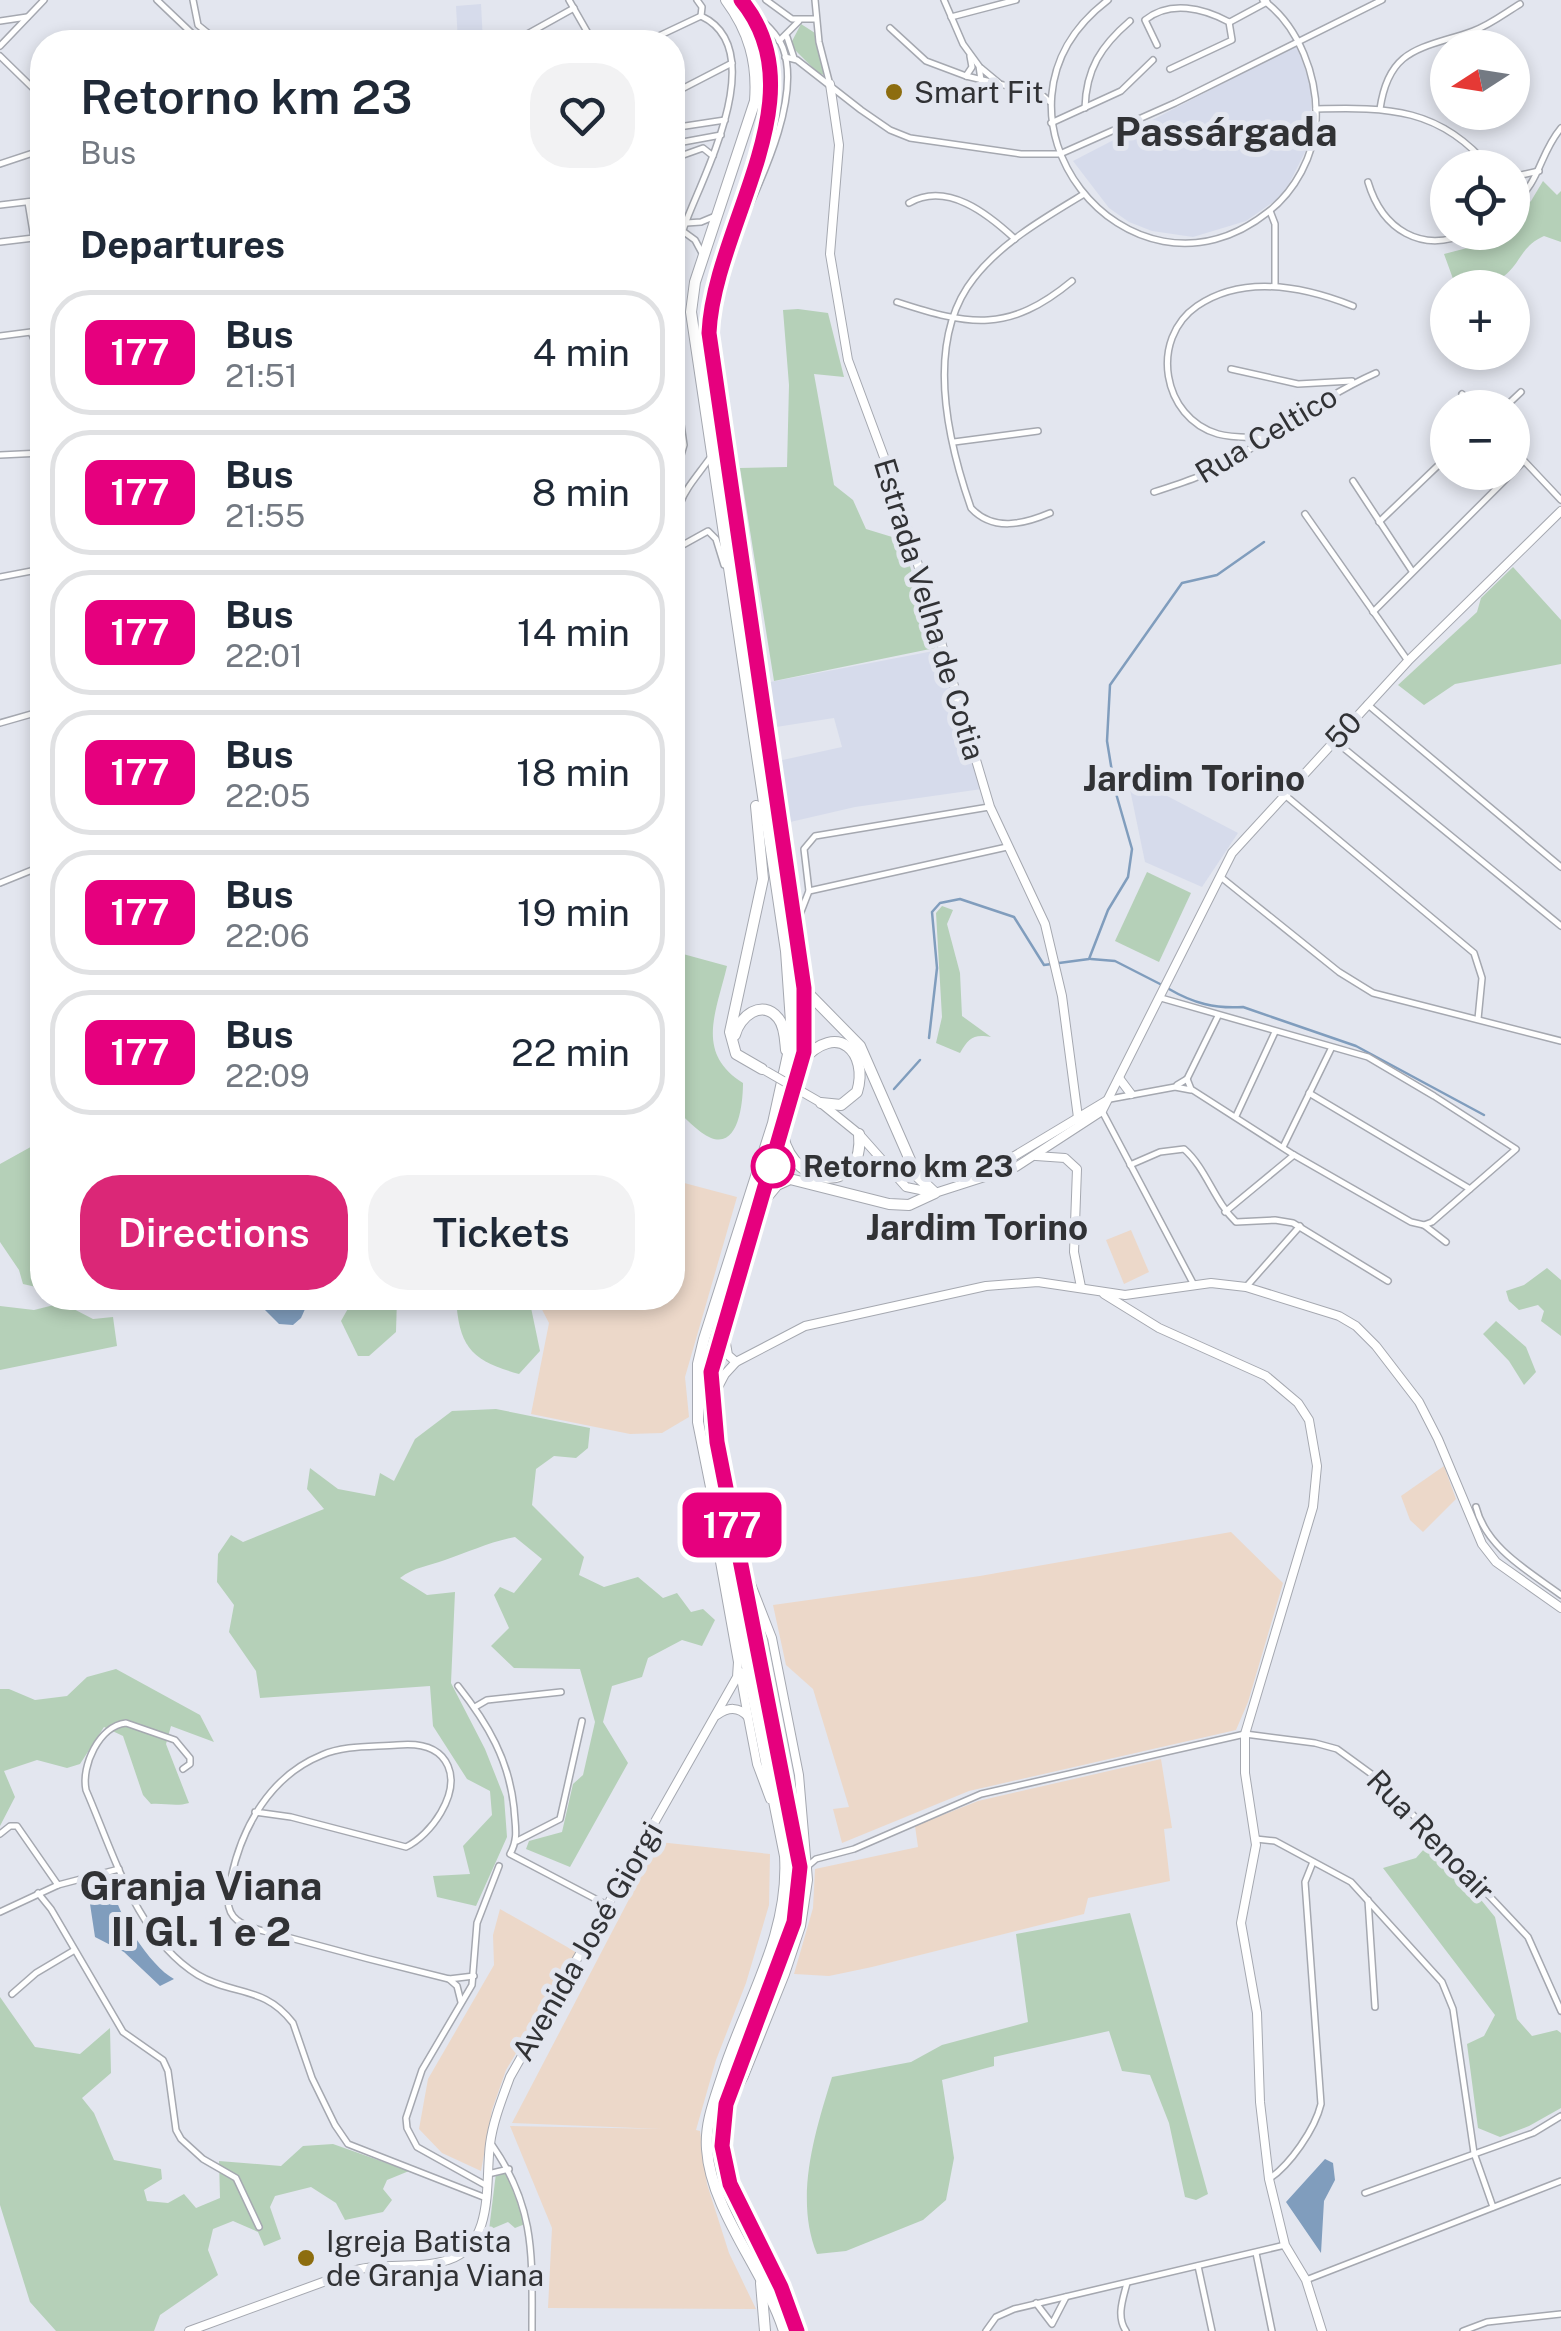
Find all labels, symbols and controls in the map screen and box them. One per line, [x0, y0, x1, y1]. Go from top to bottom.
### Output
north arrow [1430, 30, 1530, 130]
map controls [1430, 30, 1530, 490]
button: heart [530, 63, 635, 168]
text: Retorno km 23 [80, 68, 412, 125]
place label: Smart Fit [914, 74, 1044, 110]
marker: Smart Fit [883, 81, 905, 103]
district label: Passárgada [1114, 108, 1338, 155]
text: Bus [80, 134, 136, 171]
button: locate [1430, 150, 1530, 250]
text: Departures [80, 222, 285, 267]
button: + [1430, 270, 1530, 370]
text: Bus [225, 312, 294, 357]
text: 4 min [532, 330, 630, 375]
text: 177 [110, 332, 170, 373]
text: 21:51 [225, 357, 298, 394]
street label: Rua Celtico [1189, 378, 1343, 490]
button: − [1430, 390, 1530, 490]
text: Bus [225, 452, 294, 497]
street label: Estrada Velha de Cotia [867, 454, 993, 764]
text: 8 min [532, 470, 630, 515]
text: 177 [110, 472, 170, 513]
text: 21:55 [225, 497, 305, 534]
text: Bus [225, 592, 294, 637]
text: 14 min [517, 610, 630, 655]
text: 177 [110, 612, 170, 653]
text: 22:01 [225, 637, 303, 674]
street label: 50 [1317, 704, 1369, 756]
text: Bus [225, 732, 294, 777]
text: 18 min [516, 750, 630, 795]
text: 177 [110, 752, 170, 793]
district label: Jardim Torino [1083, 758, 1305, 799]
text: 22:05 [225, 777, 310, 814]
text: Bus [225, 872, 294, 917]
text: 19 min [517, 890, 630, 935]
text: 177 [110, 892, 170, 933]
text: 22:06 [225, 917, 310, 954]
text: Bus [225, 1012, 294, 1057]
text: 22 min [511, 1030, 630, 1075]
text: 177 [110, 1032, 170, 1073]
text: 22:09 [225, 1057, 310, 1094]
marker: Retorno km 23 [752, 1145, 794, 1187]
place label: Retorno km 23 [803, 1148, 1014, 1184]
button: Directions [80, 1175, 348, 1290]
button: Tickets [368, 1175, 635, 1290]
district label: Jardim Torino [866, 1207, 1088, 1248]
line badge: 177 [674, 1492, 790, 1558]
text: 177 [702, 1505, 762, 1546]
street label: Rua Renoair [1360, 1762, 1502, 1908]
street label: Avenida José Giorgi [504, 1815, 670, 2067]
district label: Granja Viana II Gl. 1 e 2 [79, 1862, 323, 1955]
place label: Igreja Batista de Granja Viana [326, 2223, 544, 2293]
marker: Igreja Batista de Granja Viana [295, 2247, 317, 2269]

